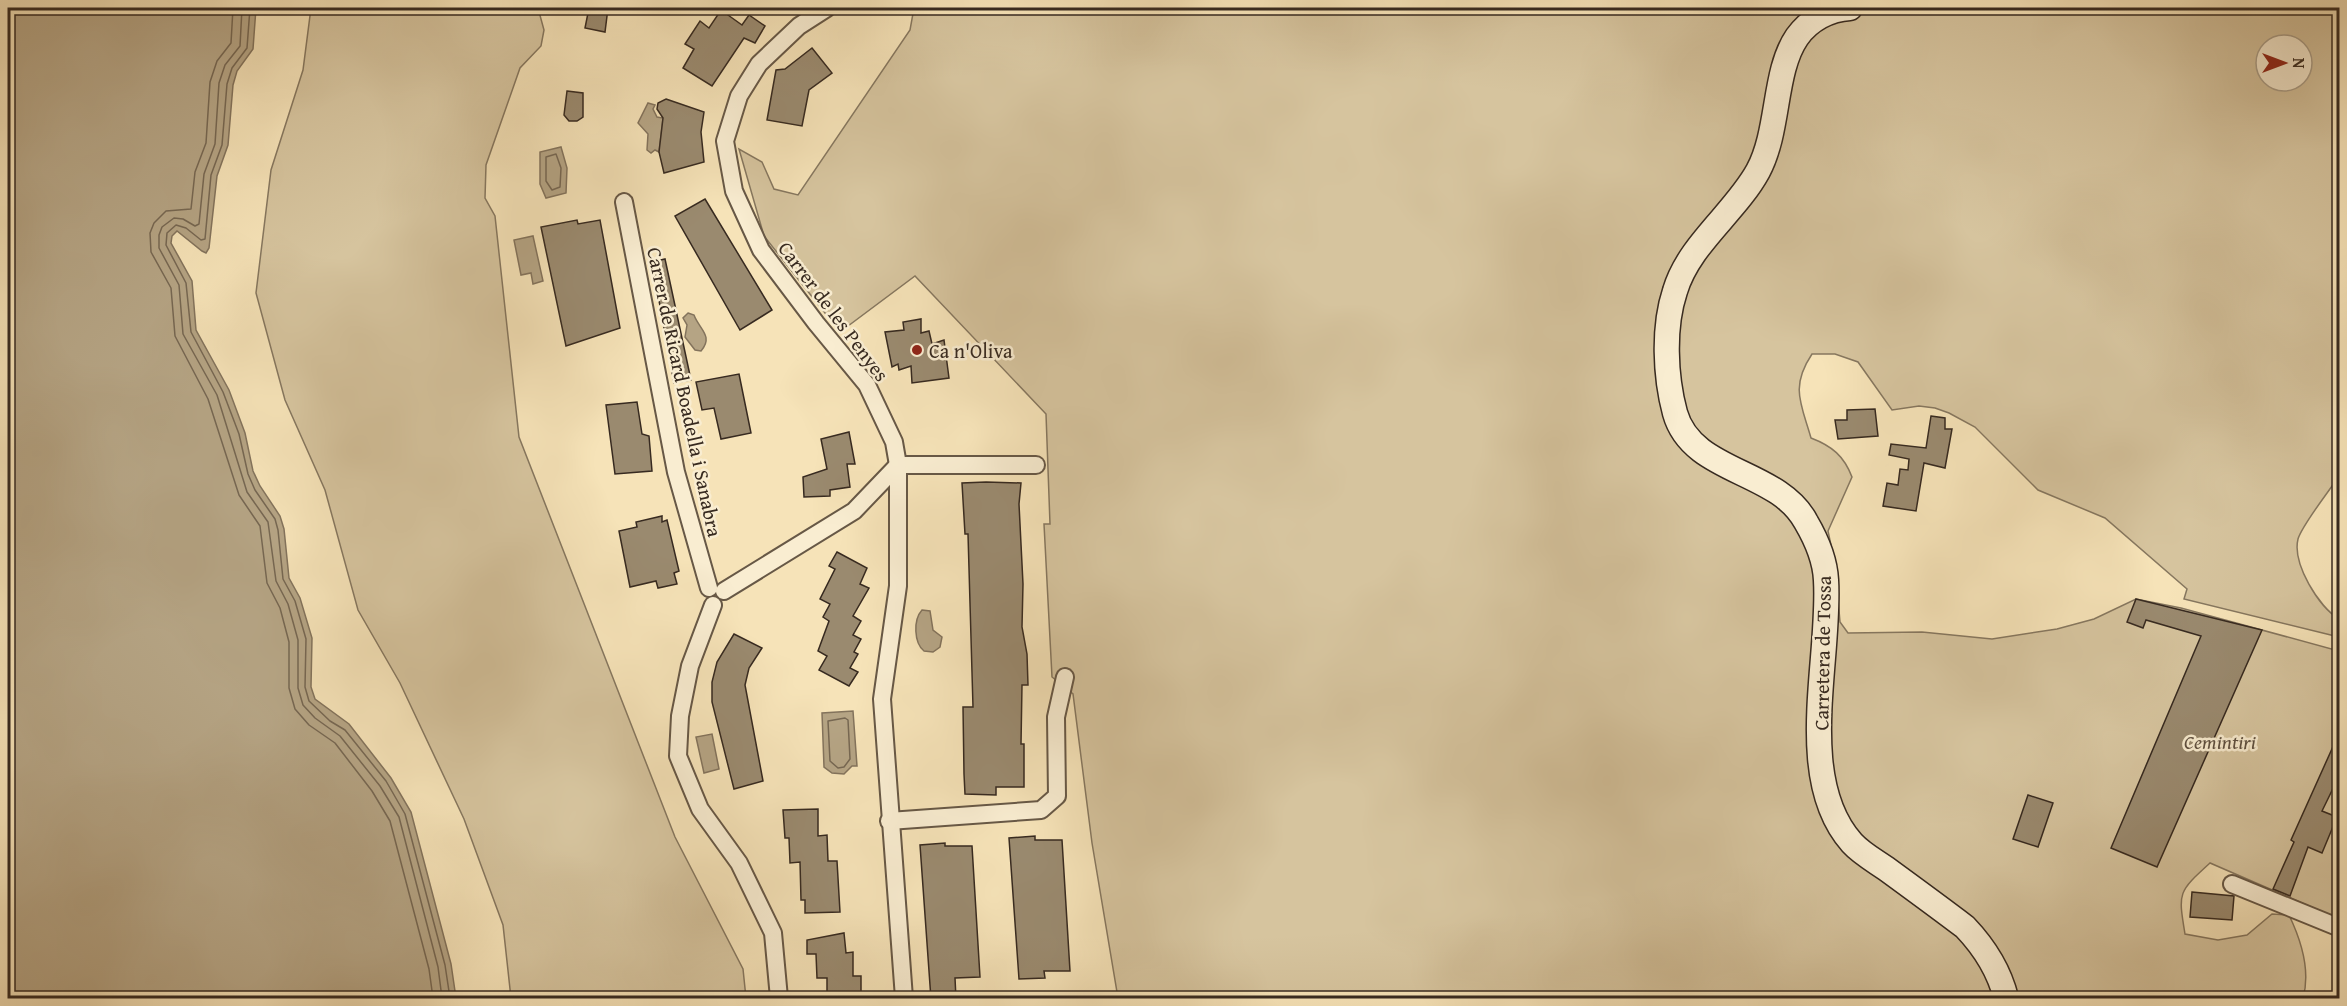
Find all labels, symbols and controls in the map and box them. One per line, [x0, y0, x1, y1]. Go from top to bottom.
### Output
north arrow [2254, 33, 2314, 93]
text: N [2287, 58, 2311, 69]
street label: Carrer de les Penyes [772, 235, 896, 387]
street label: Carrer de Ricard Boadella i Sanabra [640, 244, 730, 540]
place label: Ca n'Oliva [929, 336, 1013, 365]
marker: Ca n'Oliva [910, 343, 924, 357]
street label: Carretera de Tossa [1806, 575, 1838, 731]
park label: Cemintiri [2184, 727, 2256, 756]

